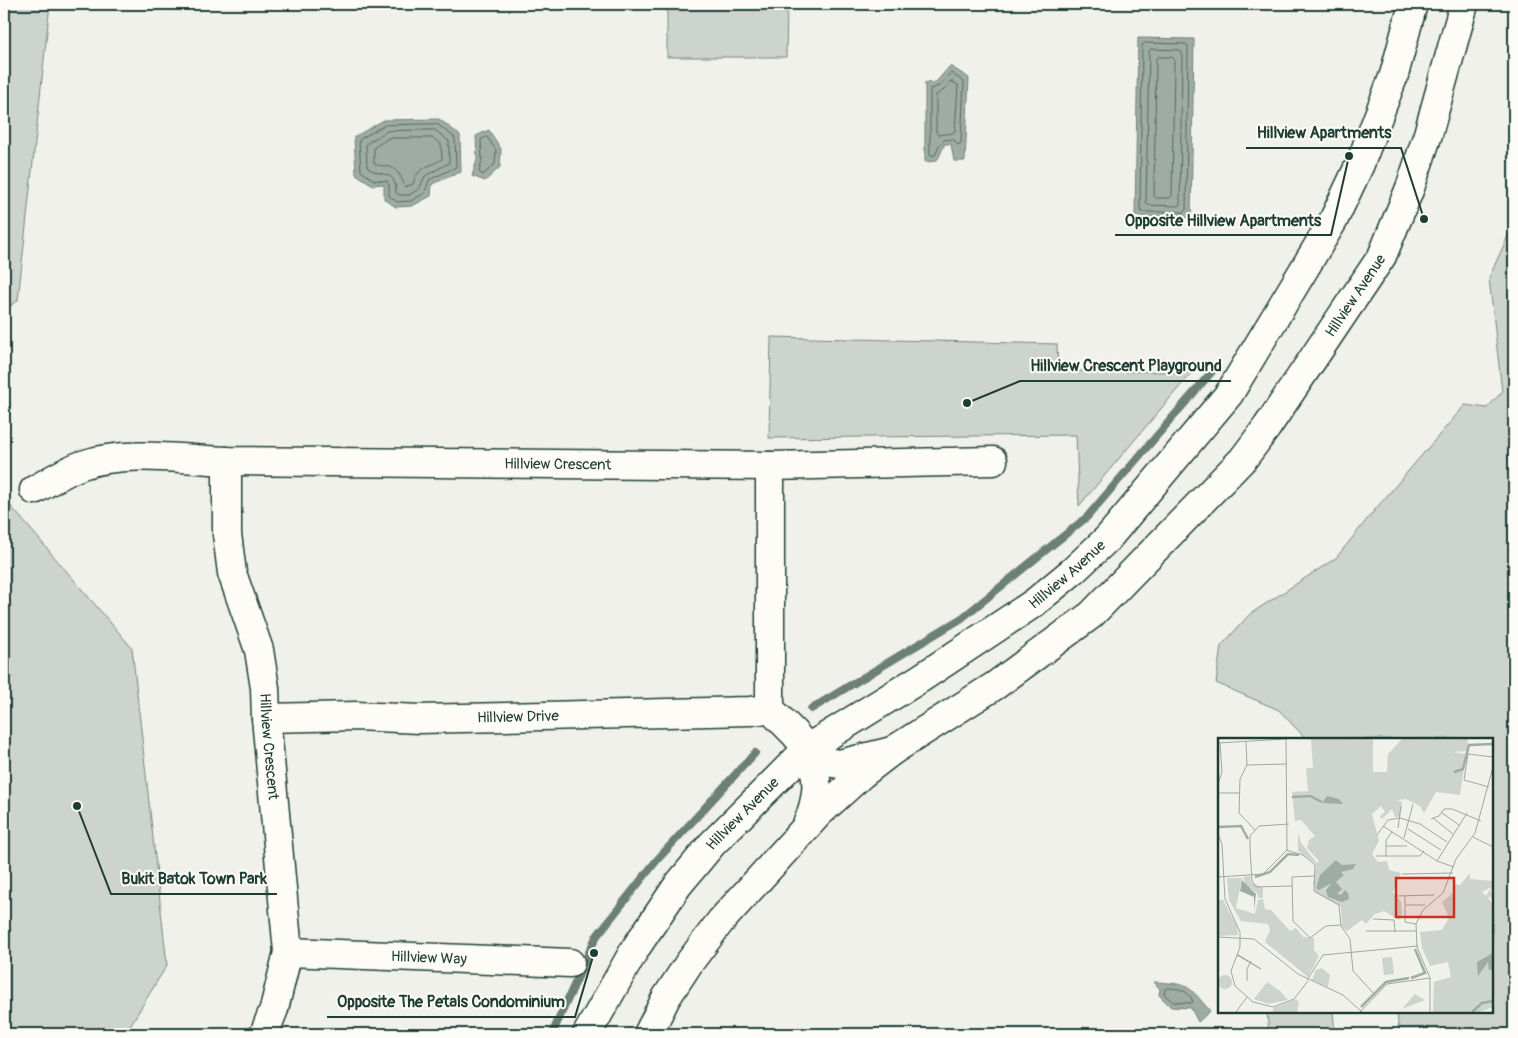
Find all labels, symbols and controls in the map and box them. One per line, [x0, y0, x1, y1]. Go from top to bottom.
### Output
callout: Hillview Apartments [1246, 117, 1401, 148]
text: Hillview Apartments [1257, 123, 1392, 143]
callout: Opposite Hillview Apartments [1115, 204, 1331, 235]
text: Opposite Hillview Apartments [1125, 211, 1322, 231]
street label: Hillview Avenue [1321, 250, 1390, 341]
callout: Hillview Crescent Playground [1020, 350, 1231, 381]
text: Hillview Crescent Playground [1030, 356, 1222, 376]
street label: Hillview Crescent [504, 454, 612, 474]
street label: Hillview Avenue [1025, 535, 1110, 613]
street label: Hillview Crescent [256, 693, 283, 802]
street label: Hillview Drive [477, 706, 560, 727]
inset map [1218, 738, 1493, 1013]
street label: Hillview Avenue [702, 773, 783, 854]
callout: Bukit Batok Town Park [111, 863, 277, 894]
text: Bukit Batok Town Park [121, 869, 267, 889]
street label: Hillview Way [391, 947, 468, 968]
callout: Opposite The Petals Condominium [327, 986, 575, 1017]
text: Opposite The Petals Condominium [337, 992, 565, 1012]

